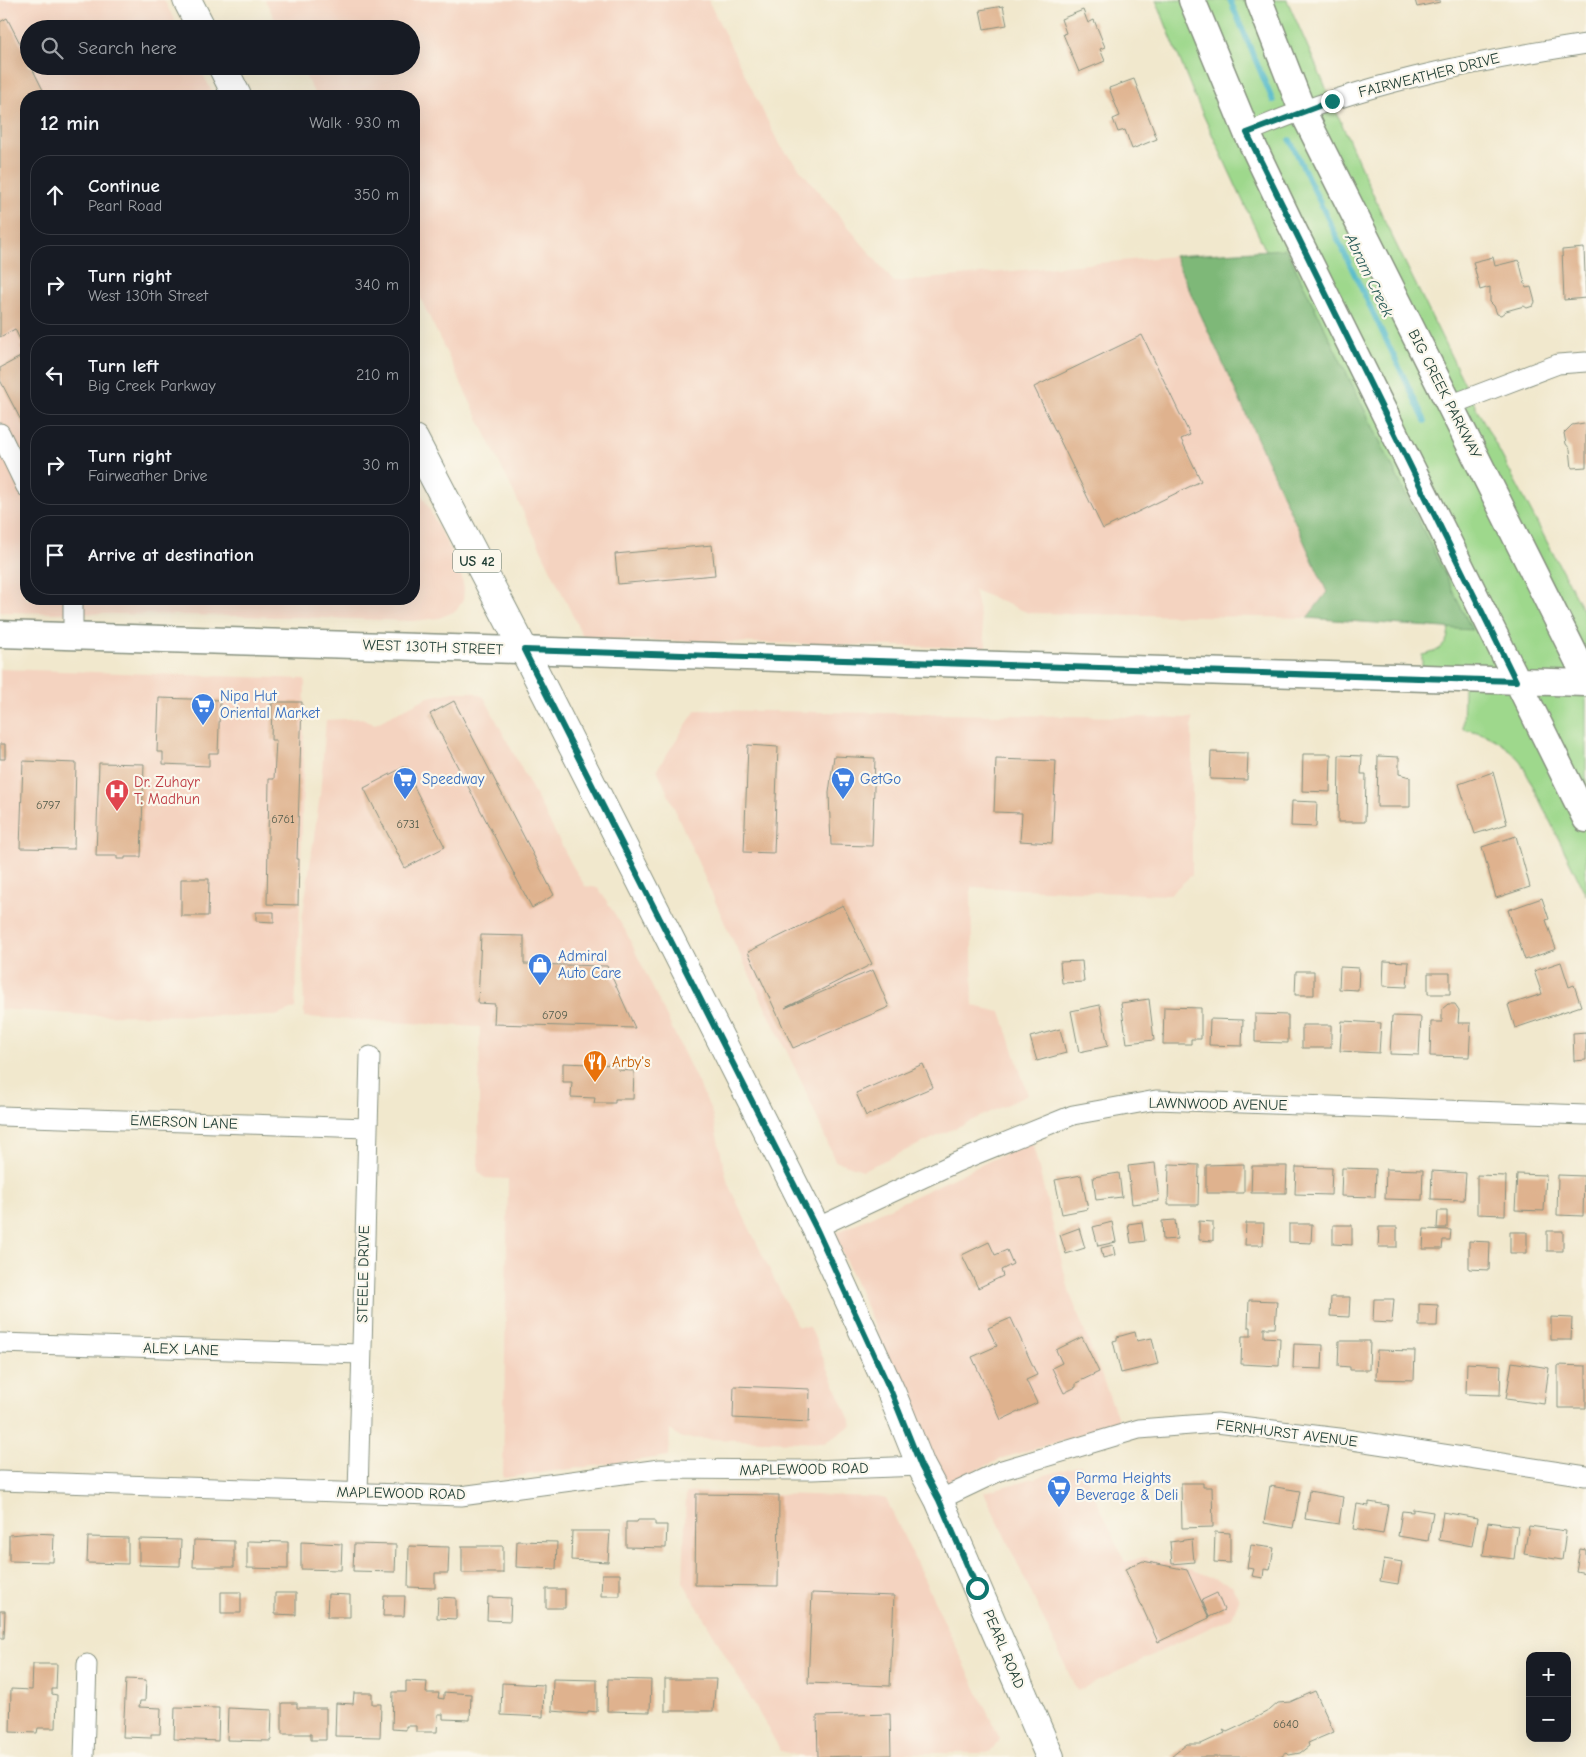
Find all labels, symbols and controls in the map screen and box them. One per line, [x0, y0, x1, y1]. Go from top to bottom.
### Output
search box [20, 20, 420, 75]
icon: search [38, 34, 66, 62]
text: Search here [78, 37, 177, 59]
street label: FAIRWEATHER DRIVE [1357, 49, 1501, 101]
route end [1321, 90, 1344, 113]
text: 12 min [40, 111, 99, 135]
text: Walk · 930 m [309, 114, 400, 132]
text: Continue [88, 175, 160, 197]
icon: ahead [41, 181, 69, 209]
text: 350 m [354, 186, 399, 204]
text: Pearl Road [88, 197, 162, 215]
water label: Abram Creek [1341, 230, 1397, 320]
text: Turn right [88, 265, 172, 287]
icon: right [41, 271, 69, 299]
text: 340 m [355, 276, 399, 294]
text: West 130th Street [88, 287, 208, 305]
street label: BIG CREEK PARKWAY [1405, 326, 1486, 462]
text: Turn left [88, 355, 159, 377]
icon: left [41, 361, 69, 389]
text: 210 m [356, 366, 399, 384]
text: Big Creek Parkway [88, 377, 216, 395]
text: Turn right [88, 445, 172, 467]
icon: right [41, 451, 69, 479]
text: 30 m [363, 456, 399, 474]
text: Fairweather Drive [88, 467, 207, 485]
icon: arrive [41, 541, 69, 569]
text: Arrive at destination [88, 544, 254, 566]
road number: US 42 [453, 550, 501, 572]
street label: WEST 130TH STREET [362, 636, 504, 658]
place label: Nipa Hut Oriental Market [220, 687, 320, 722]
supermarket icon: Nipa Hut Oriental Market [190, 692, 216, 726]
supermarket icon: Speedway [392, 766, 418, 800]
supermarket icon: GetGo [830, 766, 856, 800]
place label: Speedway [422, 770, 485, 788]
place label: GetGo [860, 770, 901, 788]
place label: Dr. Zuhayr T. Madhun [134, 773, 200, 808]
hospital icon: Dr. Zuhayr T. Madhun [104, 778, 130, 812]
house number: 6797 [36, 798, 60, 812]
house number: 6761 [271, 812, 295, 826]
house number: 6731 [396, 817, 420, 831]
place label: Admiral Auto Care [558, 947, 622, 982]
shop icon: Admiral Auto Care [527, 952, 553, 986]
house number: 6709 [542, 1008, 568, 1022]
restaurant icon: Arby's [582, 1049, 608, 1083]
place label: Arby's [612, 1053, 651, 1071]
street label: LAWNWOOD AVENUE [1148, 1094, 1288, 1114]
street label: EMERSON LANE [130, 1111, 238, 1133]
street label: STEELE DRIVE [353, 1225, 373, 1323]
street label: ALEX LANE [143, 1339, 219, 1359]
street label: FERNHURST AVENUE [1215, 1415, 1359, 1451]
street label: MAPLEWOOD ROAD [739, 1459, 869, 1479]
place label: Parma Heights Beverage & Deli [1076, 1469, 1179, 1504]
supermarket icon: Parma Heights Beverage & Deli [1046, 1474, 1072, 1508]
street label: MAPLEWOOD ROAD [336, 1483, 466, 1503]
route start [966, 1577, 989, 1600]
street label: PEARL ROAD [979, 1607, 1029, 1691]
map controls [1526, 1652, 1571, 1742]
button: + [1526, 1652, 1571, 1697]
button: − [1526, 1697, 1571, 1742]
house number: 6640 [1273, 1717, 1299, 1731]

